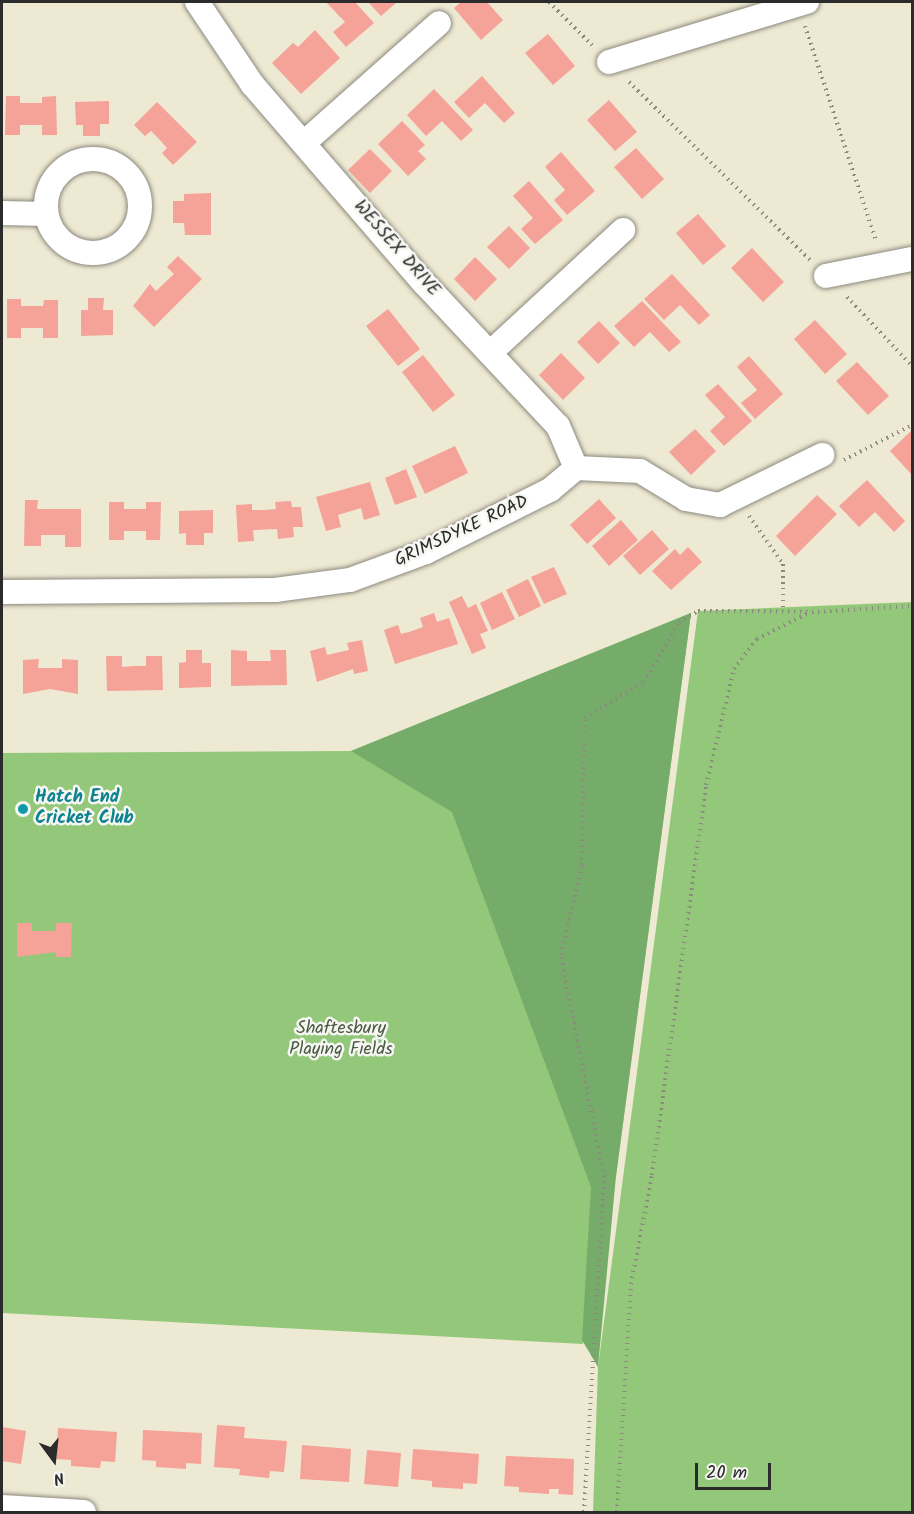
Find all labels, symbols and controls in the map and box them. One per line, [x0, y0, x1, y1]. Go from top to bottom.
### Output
street label: WESSEX DRIVE [348, 196, 444, 302]
street label: GRIMSDYKE ROAD [392, 492, 532, 572]
place label: Hatch End Cricket Club [35, 788, 134, 830]
marker: Hatch End Cricket Club [16, 802, 30, 816]
park label: Shaftesbury Playing Fields [289, 1019, 393, 1062]
north arrow [24, 1430, 84, 1490]
scale bar [698, 1451, 774, 1489]
text: 20 m [706, 1459, 747, 1488]
text: N [51, 1464, 67, 1491]

